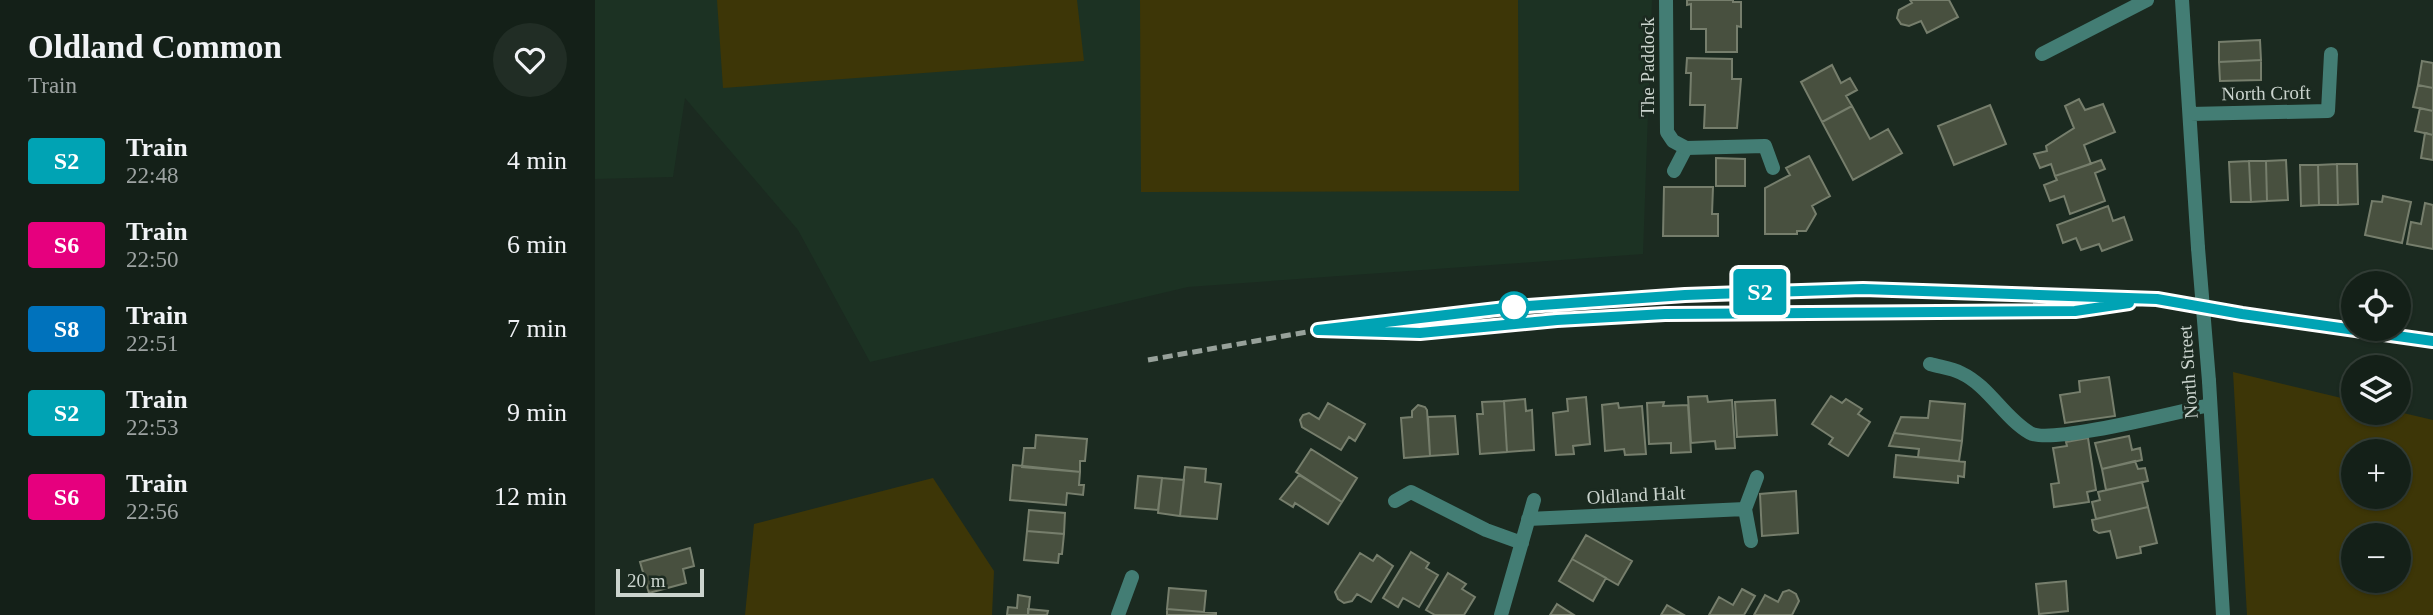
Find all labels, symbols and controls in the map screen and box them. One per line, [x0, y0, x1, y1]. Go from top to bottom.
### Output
street label: The Paddock [1637, 17, 1658, 117]
button: heart [493, 23, 567, 97]
text: Oldland Common [28, 29, 282, 65]
text: Train [28, 73, 77, 98]
street label: North Croft [2221, 82, 2311, 104]
text: Train [126, 133, 188, 162]
text: 4 min [507, 146, 567, 175]
text: S2 [54, 148, 79, 174]
text: 22:48 [126, 163, 178, 188]
text: Train [126, 217, 188, 246]
text: 6 min [507, 230, 567, 259]
text: S6 [54, 232, 79, 258]
text: 22:50 [126, 247, 178, 272]
line badge: S2 [1729, 269, 1791, 315]
map controls [2341, 271, 2411, 593]
button: locate [2341, 271, 2411, 341]
text: S2 [1747, 279, 1773, 305]
unlabelled marker [1499, 292, 1529, 322]
text: Train [126, 301, 188, 330]
text: 7 min [507, 314, 567, 343]
text: S8 [54, 316, 79, 342]
street label: North Street [2174, 324, 2202, 419]
text: 22:51 [126, 331, 178, 356]
button: layers [2341, 355, 2411, 425]
text: Train [126, 385, 188, 414]
text: 9 min [507, 398, 567, 427]
text: S2 [54, 400, 79, 426]
text: 22:53 [126, 415, 178, 440]
button: + [2341, 439, 2411, 509]
text: Train [126, 469, 188, 498]
text: 12 min [494, 482, 567, 511]
street label: Oldland Halt [1586, 482, 1687, 508]
text: S6 [54, 484, 79, 510]
text: 22:56 [126, 499, 178, 524]
button: − [2341, 523, 2411, 593]
scale bar [616, 566, 703, 598]
text: 20 m [627, 570, 666, 591]

